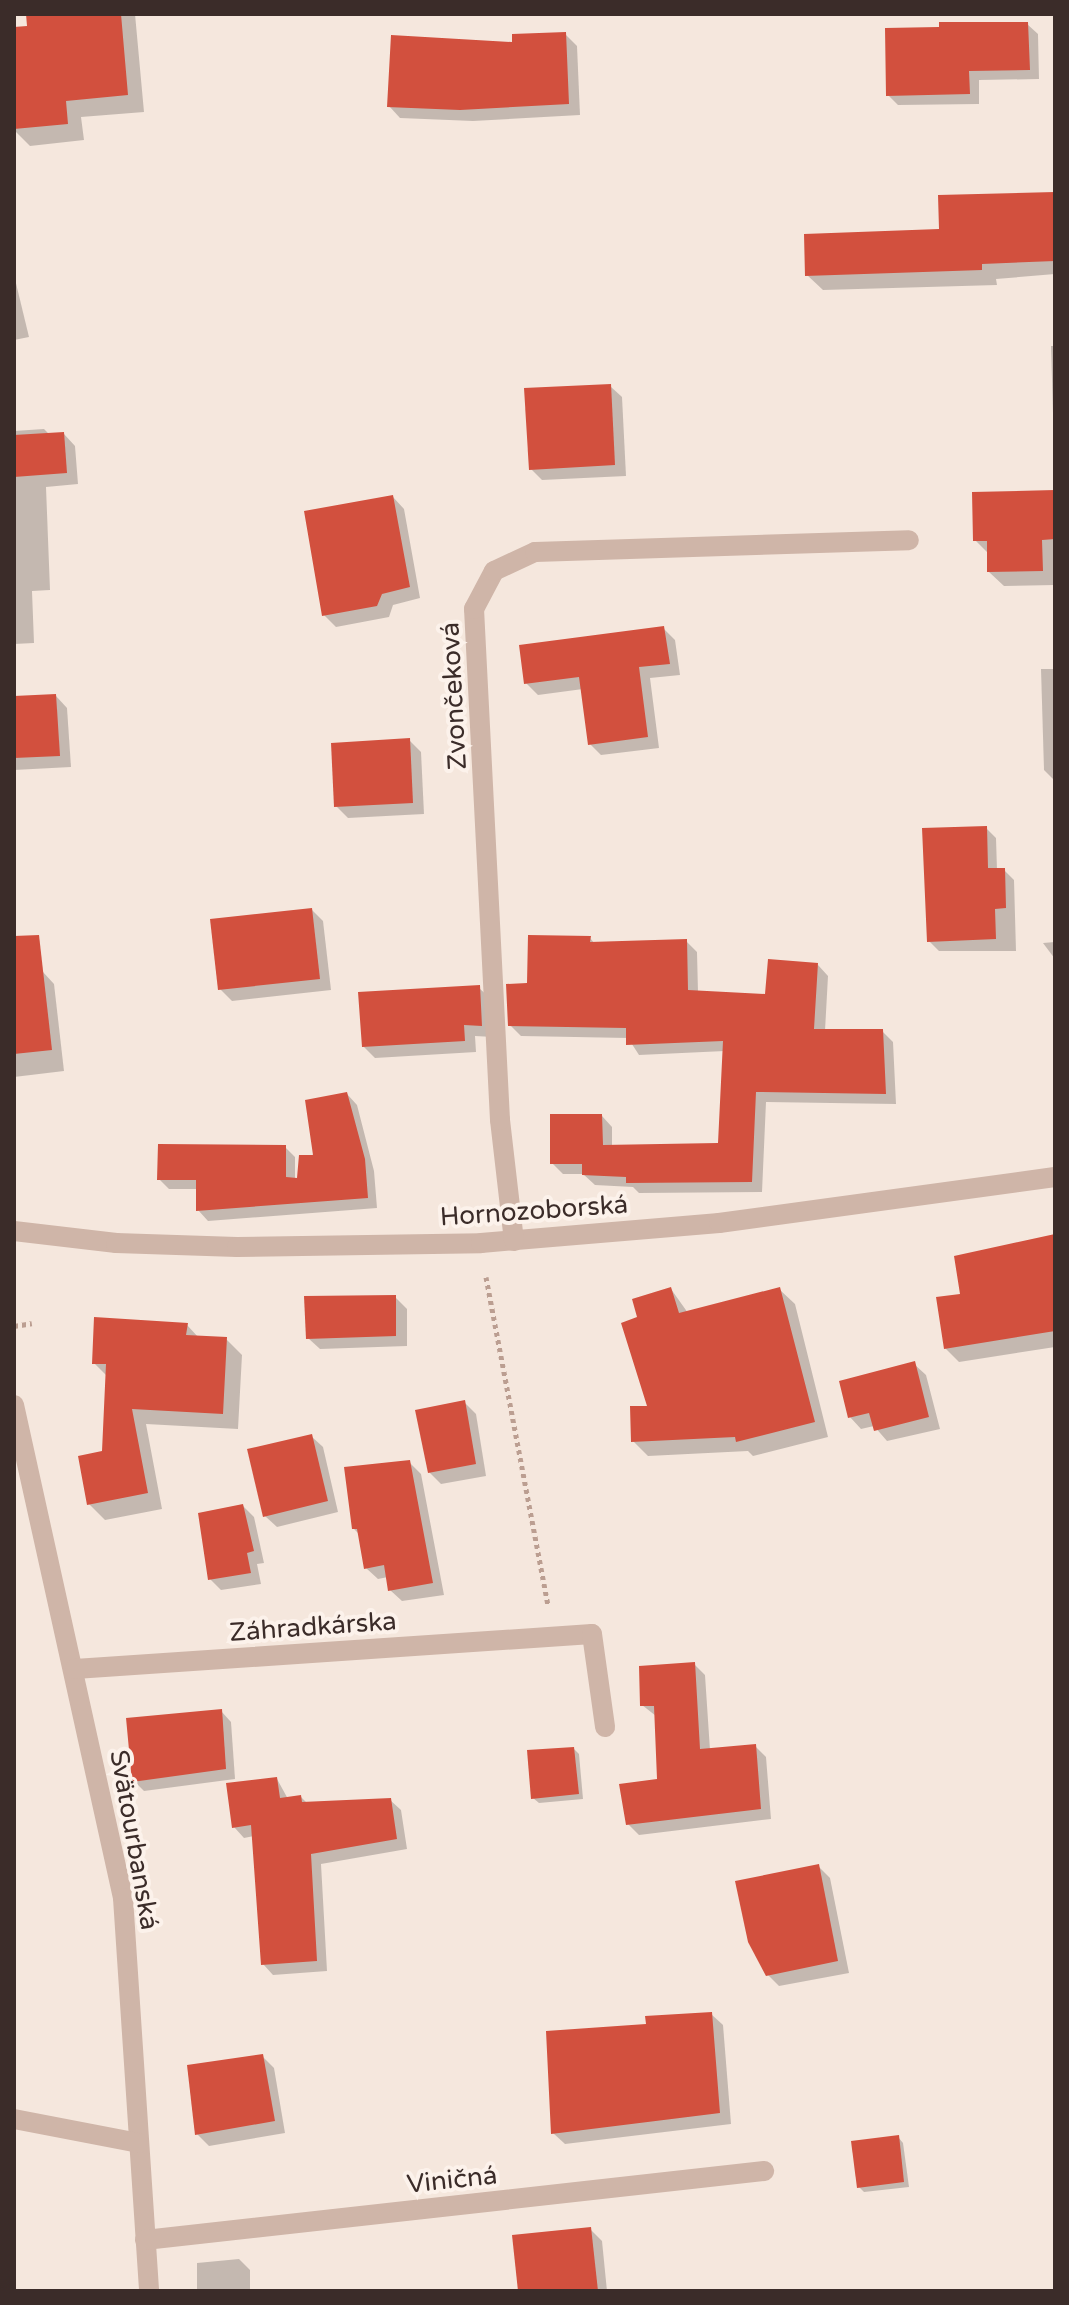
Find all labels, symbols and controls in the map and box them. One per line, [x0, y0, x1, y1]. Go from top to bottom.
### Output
street label: Zvončeková [435, 621, 473, 771]
street label: Hornozoborská [439, 1189, 629, 1233]
street label: Záhradkárska [228, 1606, 398, 1648]
street label: Svätourbanská [103, 1748, 165, 1932]
street label: Viničná [405, 2160, 499, 2200]

